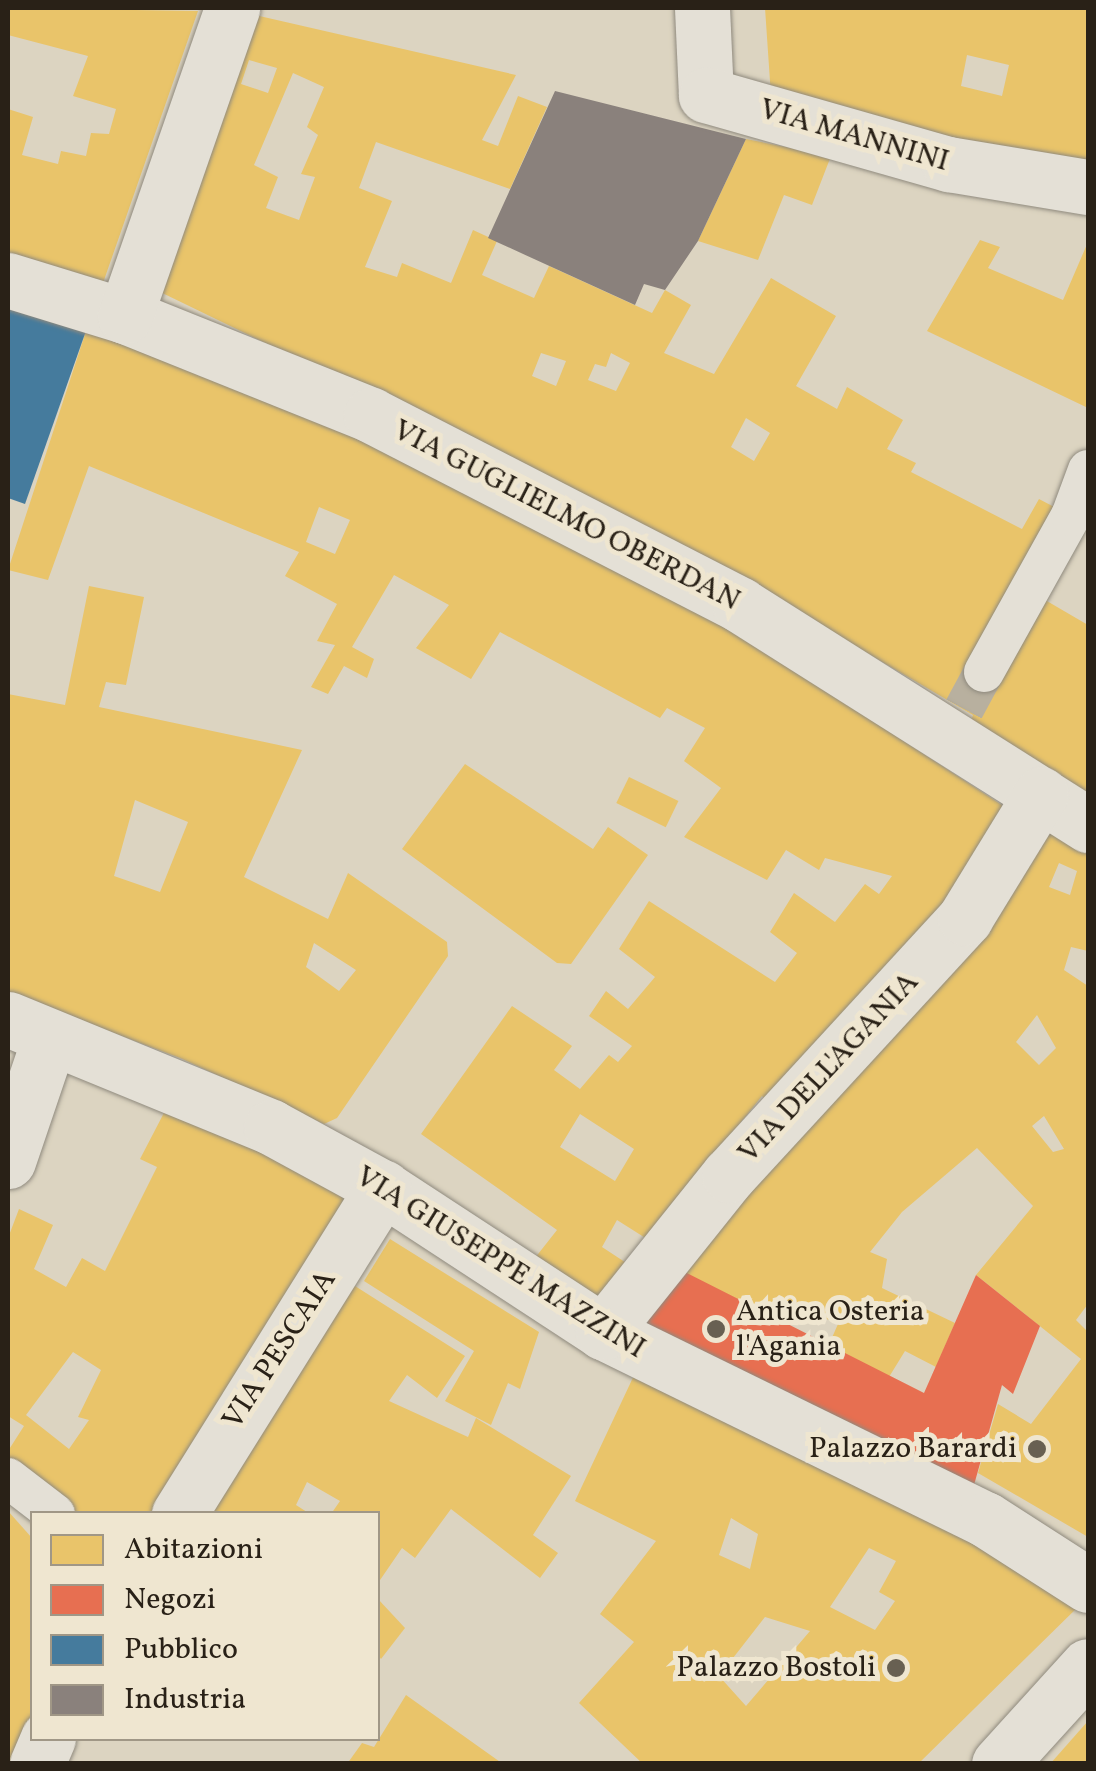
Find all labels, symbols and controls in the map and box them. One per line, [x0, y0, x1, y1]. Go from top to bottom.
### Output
street label: VIA MANNINI [755, 92, 953, 180]
street label: VIA GUGLIELMO OBERDAN [387, 413, 745, 619]
street label: VIA DELL'AGANIA [731, 965, 927, 1171]
street label: VIA GIUSEPPE MAZZINI [348, 1159, 652, 1367]
street label: VIA PESCAIA [215, 1264, 345, 1436]
place label: Antica Osteria l'Agania [736, 1294, 925, 1364]
marker: Antica Osteria l'Agania [705, 1318, 727, 1340]
place label: Palazzo Barardi [809, 1431, 1017, 1467]
marker: Palazzo Barardi [1026, 1438, 1048, 1460]
legend [30, 1511, 380, 1741]
text: Abitazioni [124, 1529, 263, 1571]
text: Negozi [124, 1579, 216, 1621]
text: Pubblico [124, 1629, 238, 1671]
place label: Palazzo Bostoli [676, 1650, 876, 1686]
marker: Palazzo Bostoli [885, 1657, 907, 1679]
text: Industria [124, 1679, 246, 1721]

